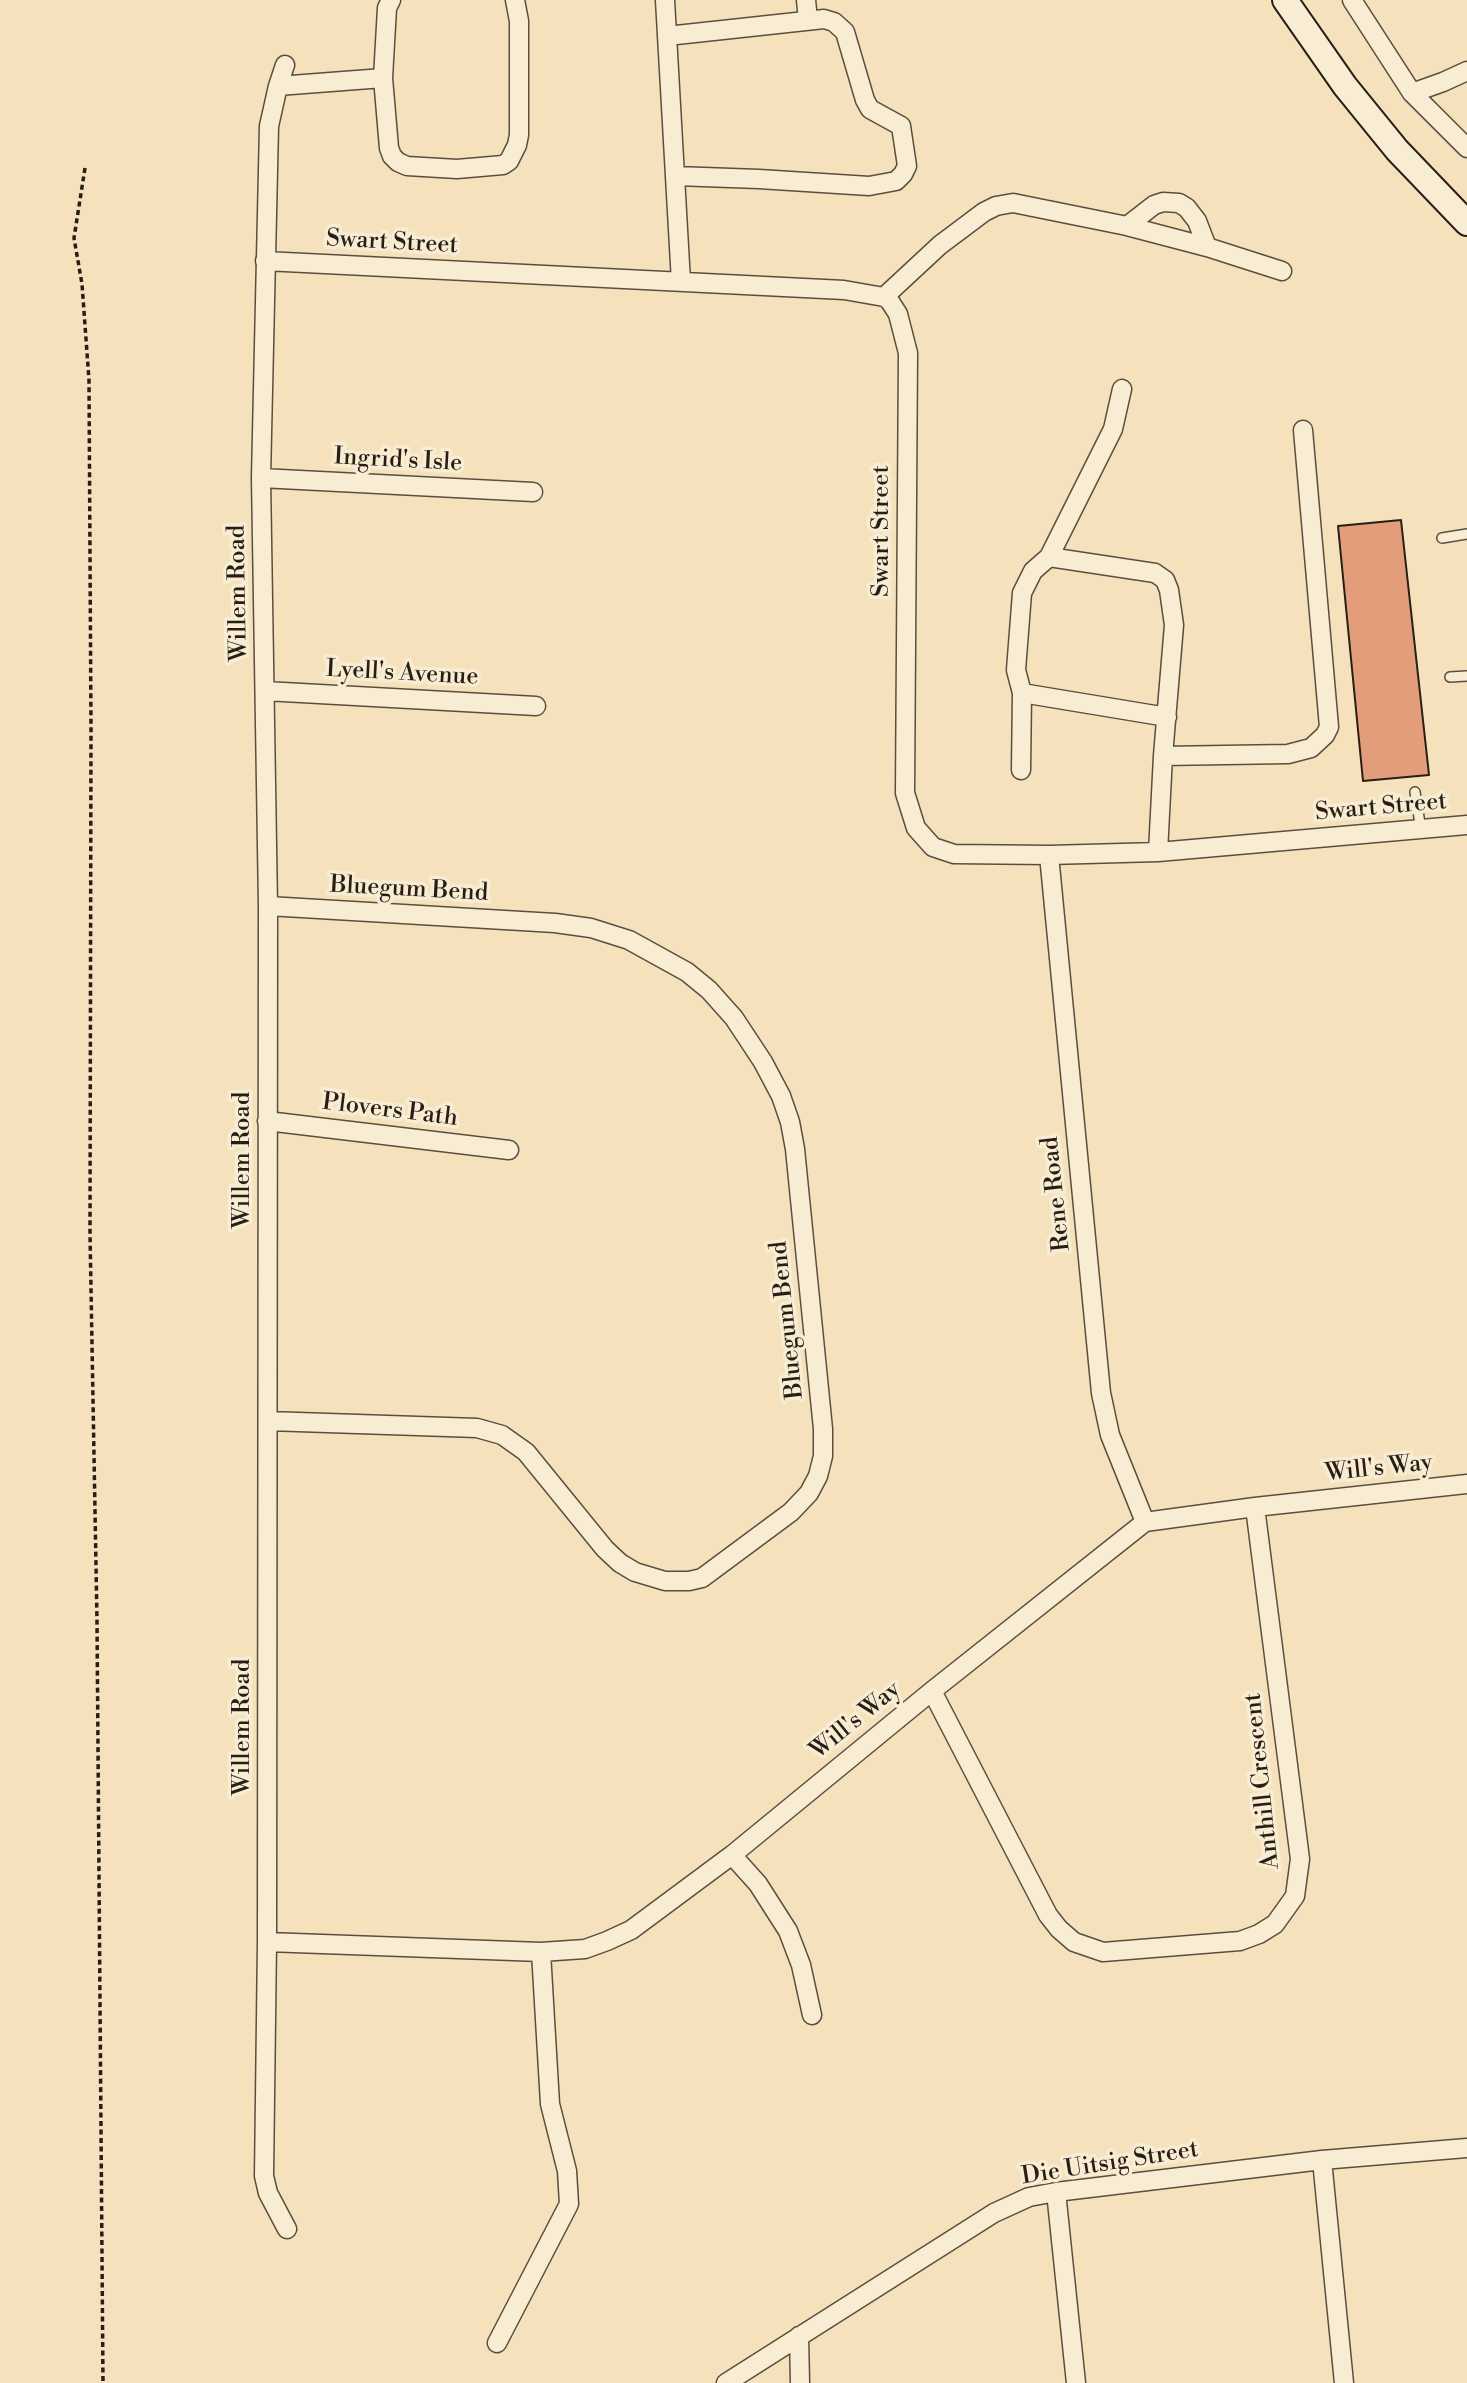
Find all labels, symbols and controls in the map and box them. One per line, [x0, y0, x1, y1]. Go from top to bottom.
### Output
street label: Swart Street [325, 225, 459, 261]
street label: Ingrid's Isle [333, 443, 463, 479]
street label: Swart Street [868, 465, 896, 597]
street label: Willem Road [223, 524, 255, 662]
street label: Lyell's Avenue [325, 656, 479, 692]
street label: Swart Street [1314, 788, 1448, 828]
street label: Bluegum Bend [329, 871, 489, 909]
street label: Plovers Path [321, 1088, 459, 1134]
street label: Willem Road [229, 1092, 257, 1228]
street label: Rene Road [1037, 1135, 1077, 1253]
street label: Bluegum Bend [765, 1240, 811, 1400]
street label: Will's Way [1324, 1449, 1434, 1489]
street label: Willem Road [229, 1659, 257, 1795]
street label: Will's Way [805, 1676, 907, 1766]
street label: Anthill Crescent [1239, 1691, 1287, 1871]
street label: Die Uitsig Street [1020, 2136, 1200, 2192]

